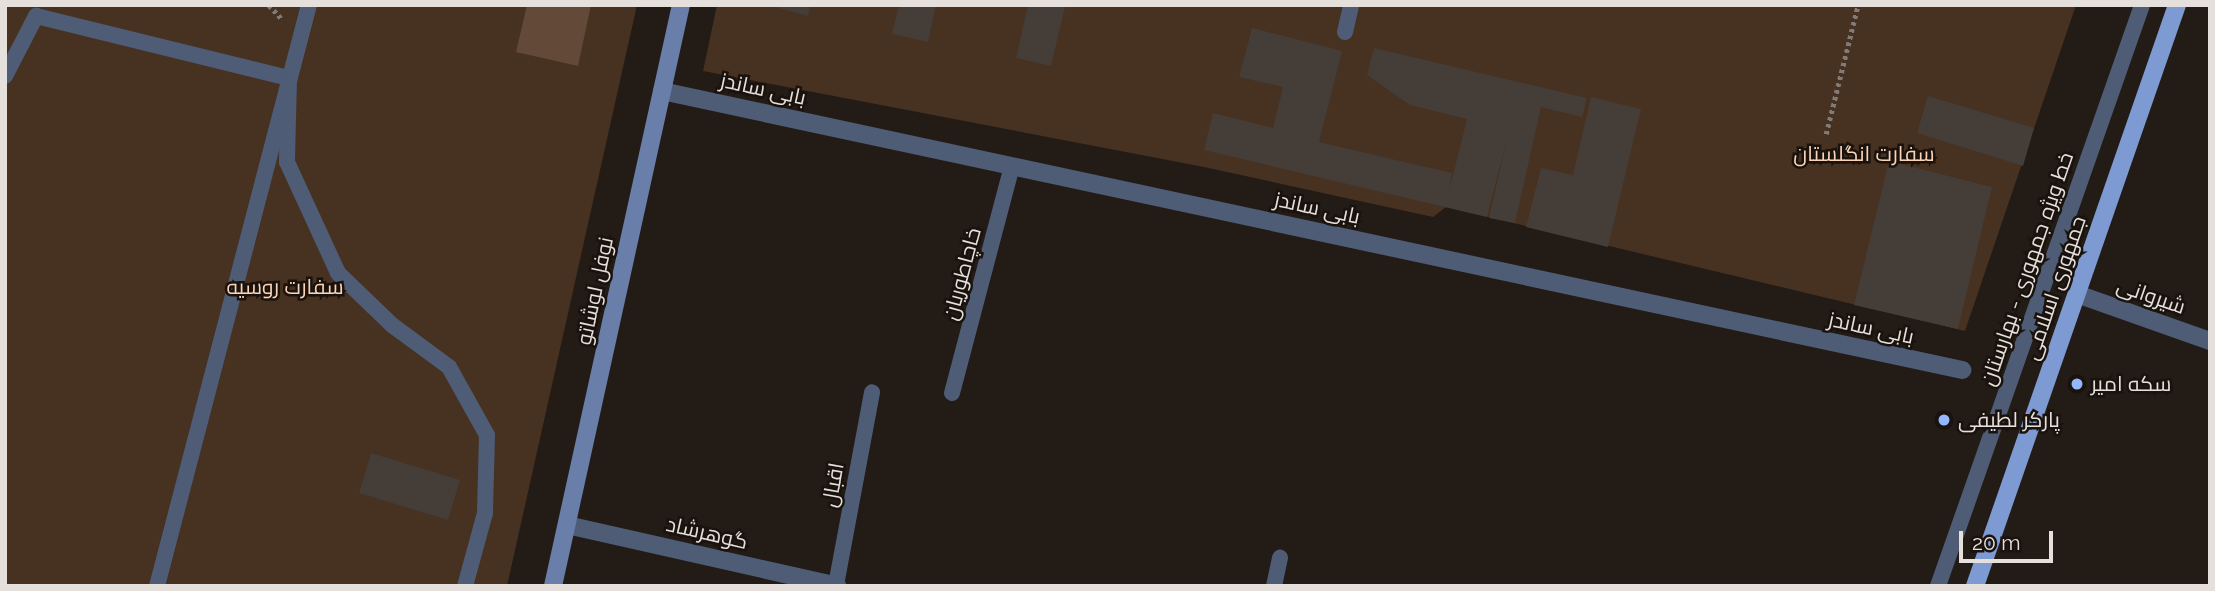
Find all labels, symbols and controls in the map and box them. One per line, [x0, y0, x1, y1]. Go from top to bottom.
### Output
street label: بابی ساندز [718, 68, 808, 110]
park label: سفارت انگلستان [1793, 141, 1935, 167]
street label: خط ویژه جمهوری - بهارستان [1975, 149, 2079, 389]
street label: بابی ساندز [1272, 187, 1362, 229]
street label: جمهوری اسلامی [2019, 213, 2091, 363]
street label: خاچاطوریان [938, 225, 986, 323]
street label: نوفل لوشاتو [571, 235, 619, 347]
street label: شیروانی [2113, 273, 2189, 319]
park label: سفارت روسیه [226, 274, 344, 300]
street label: بابی ساندز [1826, 307, 1916, 349]
place label: سکه امیر [2091, 371, 2171, 397]
marker: سکه امیر [2069, 376, 2085, 392]
place label: پارکر لطیفی [1958, 407, 2060, 433]
marker: پارکر لطیفی [1936, 412, 1952, 428]
street label: اقبال [817, 461, 849, 509]
street label: گوهرشاد [664, 511, 750, 555]
scale bar [1963, 518, 2058, 562]
text: 20 m [1972, 530, 2020, 555]

